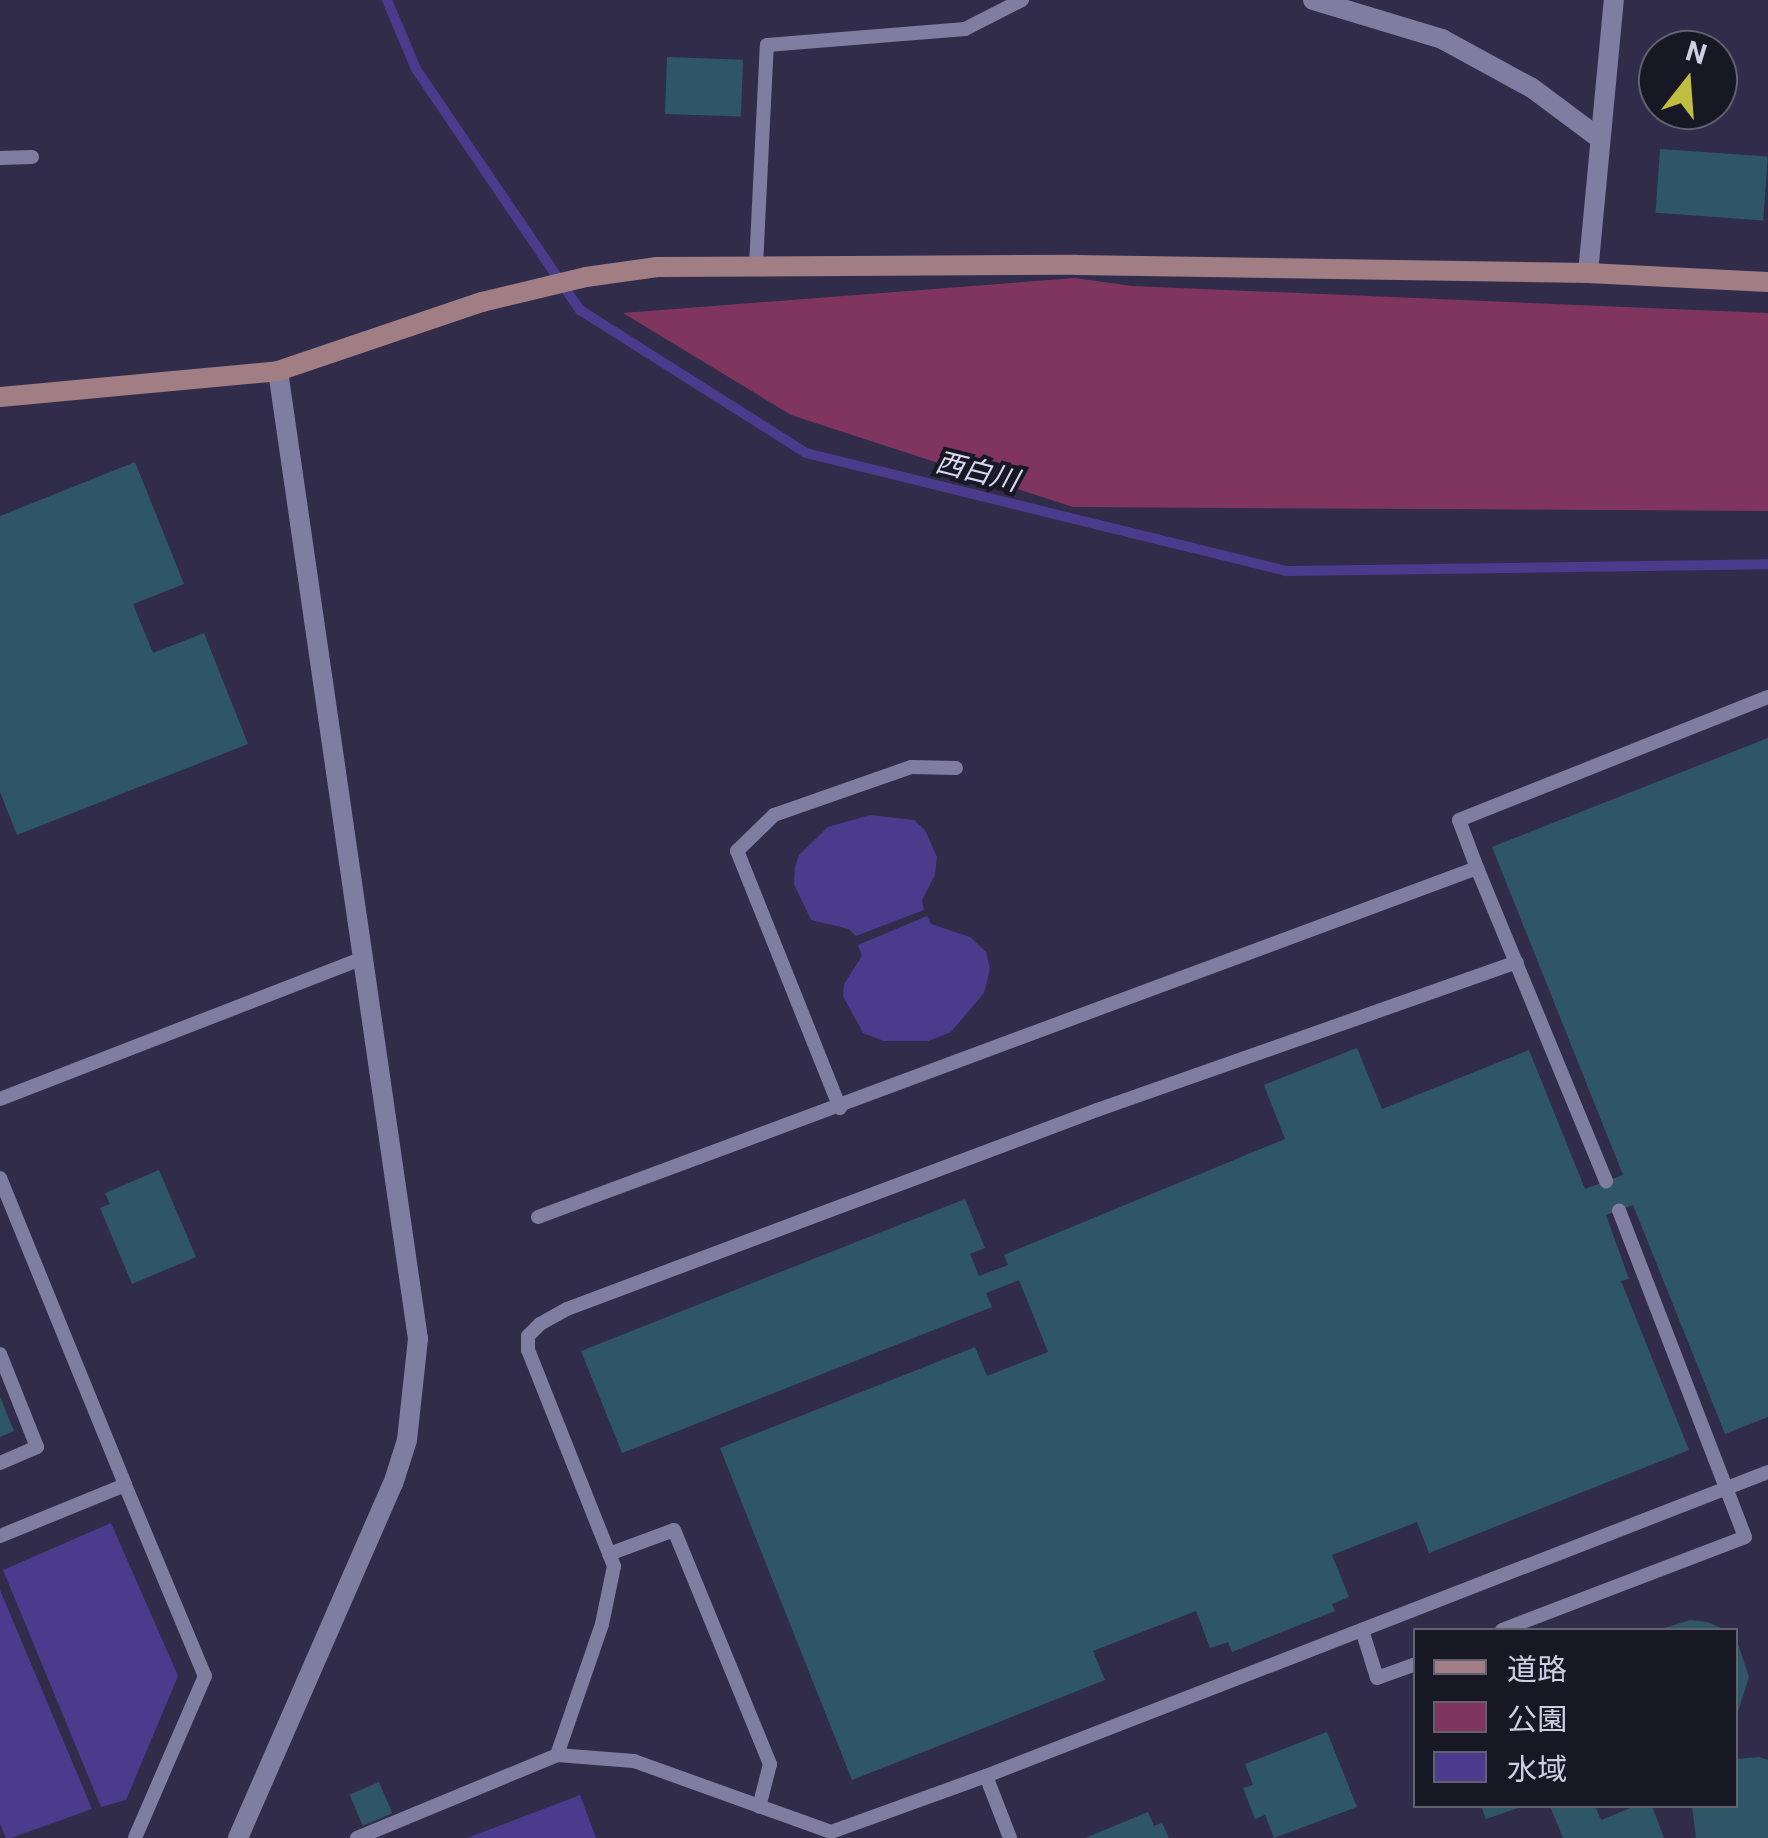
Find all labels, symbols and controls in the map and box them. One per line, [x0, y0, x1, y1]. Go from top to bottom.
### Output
north arrow [1638, 30, 1738, 130]
text: N [1682, 34, 1711, 71]
water label: 西白川 [932, 446, 1022, 498]
legend [1413, 1628, 1738, 1808]
text: 道路 [1507, 1652, 1567, 1687]
text: 公園 [1507, 1702, 1567, 1737]
text: 水域 [1507, 1752, 1567, 1787]

